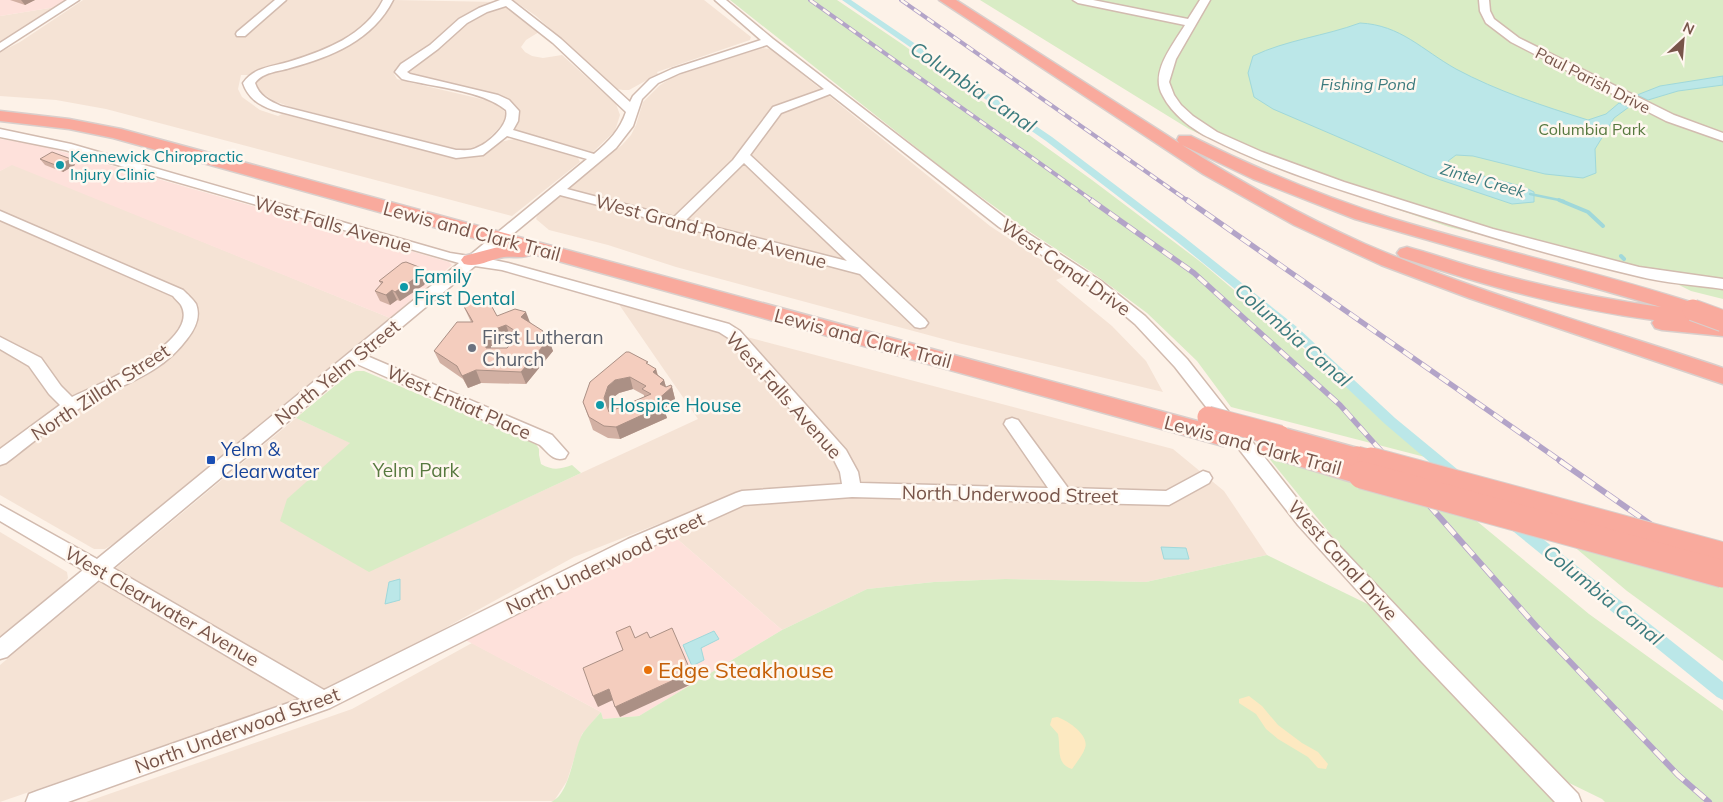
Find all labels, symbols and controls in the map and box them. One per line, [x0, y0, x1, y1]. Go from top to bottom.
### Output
north arrow [1658, 15, 1708, 65]
text: N [1680, 18, 1697, 39]
water label: Columbia Canal [906, 35, 1041, 138]
street label: Paul Parish Drive [1532, 42, 1654, 118]
water label: Fishing Pond [1320, 74, 1416, 94]
park label: Columbia Park [1538, 119, 1646, 139]
place label: Kennewick Chiropractic Injury Clinic [70, 146, 243, 184]
water label: Zintel Creek [1438, 158, 1528, 202]
marker: Kennewick Chiropractic Injury Clinic [54, 159, 66, 171]
street label: West Grand Ronde Avenue [593, 189, 829, 273]
street label: West Falls Avenue [252, 190, 414, 258]
street label: Lewis and Clark Trail [381, 196, 563, 266]
street label: West Canal Drive [996, 213, 1136, 321]
place label: Family First Dental [414, 264, 515, 310]
water label: Columbia Canal [1230, 277, 1357, 392]
marker: Family First Dental [398, 281, 410, 293]
street label: Lewis and Clark Trail [772, 303, 954, 373]
street label: North Yelm Street [270, 314, 405, 430]
place label: First Lutheran Church [482, 325, 604, 371]
street label: West Falls Avenue [721, 327, 847, 463]
street label: North Zillah Street [26, 338, 174, 446]
marker: First Lutheran Church [466, 342, 478, 354]
street label: West Entiat Place [383, 359, 535, 445]
place label: Hospice House [610, 393, 741, 417]
marker: Hospice House [594, 399, 606, 411]
street label: Lewis and Clark Trail [1162, 410, 1344, 480]
place label: Yelm & Clearwater [220, 437, 319, 483]
marker: Yelm & Clearwater [205, 454, 217, 466]
park label: Yelm Park [372, 458, 459, 482]
street label: North Underwood Street [902, 480, 1119, 508]
street label: West Canal Drive [1283, 495, 1403, 625]
street label: North Underwood Street [502, 506, 708, 620]
water label: Columbia Canal [1539, 539, 1668, 650]
street label: West Clearwater Avenue [60, 540, 264, 672]
place label: Edge Steakhouse [658, 656, 834, 684]
marker: Edge Steakhouse [642, 664, 654, 676]
street label: North Underwood Street [131, 682, 343, 778]

